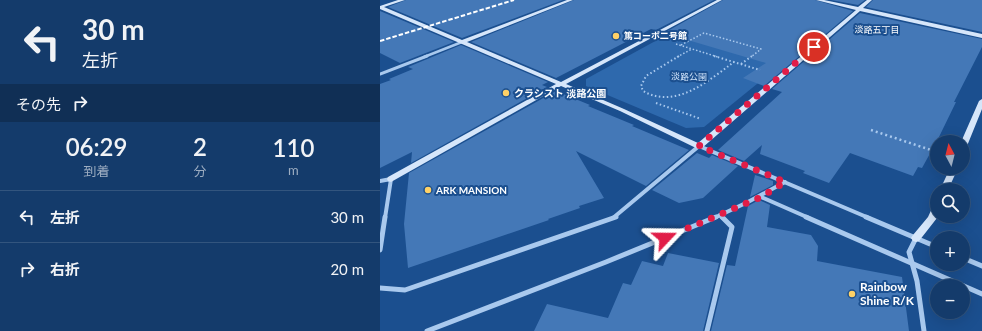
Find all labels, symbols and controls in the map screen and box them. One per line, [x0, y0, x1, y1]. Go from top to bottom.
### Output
text: 30 m [82, 12, 145, 46]
icon: left [16, 16, 68, 68]
district label: 淡路五丁目 [854, 24, 900, 35]
place label: 篤コーポ二号館 [624, 30, 687, 41]
pin [797, 30, 831, 64]
marker: 篤コーポ二号館 [611, 31, 621, 41]
icon: arrive [803, 36, 825, 58]
text: 左折 [82, 49, 118, 71]
park label: 淡路公園 [671, 71, 707, 82]
place label: クラシスト 淡路公園 [514, 87, 606, 99]
marker: クラシスト 淡路公園 [501, 88, 511, 98]
icon: right [69, 92, 91, 114]
text: その先 [16, 95, 61, 113]
text: 06:29 [66, 132, 127, 161]
text: 2 [193, 132, 207, 161]
text: 110 [273, 133, 314, 162]
north arrow [930, 135, 970, 175]
map controls [930, 135, 970, 319]
text: m [288, 162, 299, 178]
text: 到着 [84, 163, 110, 179]
text: 分 [193, 163, 207, 179]
button: search [930, 183, 970, 223]
place label: ARK MANSION [435, 184, 507, 196]
marker: ARK MANSION [423, 185, 433, 195]
icon: left [16, 206, 38, 228]
text: 左折 [50, 208, 80, 226]
text: 30 m [330, 208, 364, 226]
position arrow [644, 217, 686, 259]
button: + [930, 231, 970, 271]
icon: right [16, 258, 38, 280]
text: 右折 [50, 260, 80, 278]
text: 20 m [330, 260, 364, 278]
place label: Rainbow Shine R/K [860, 279, 915, 308]
button: − [930, 279, 970, 319]
marker: Rainbow Shine R/K [847, 289, 857, 299]

